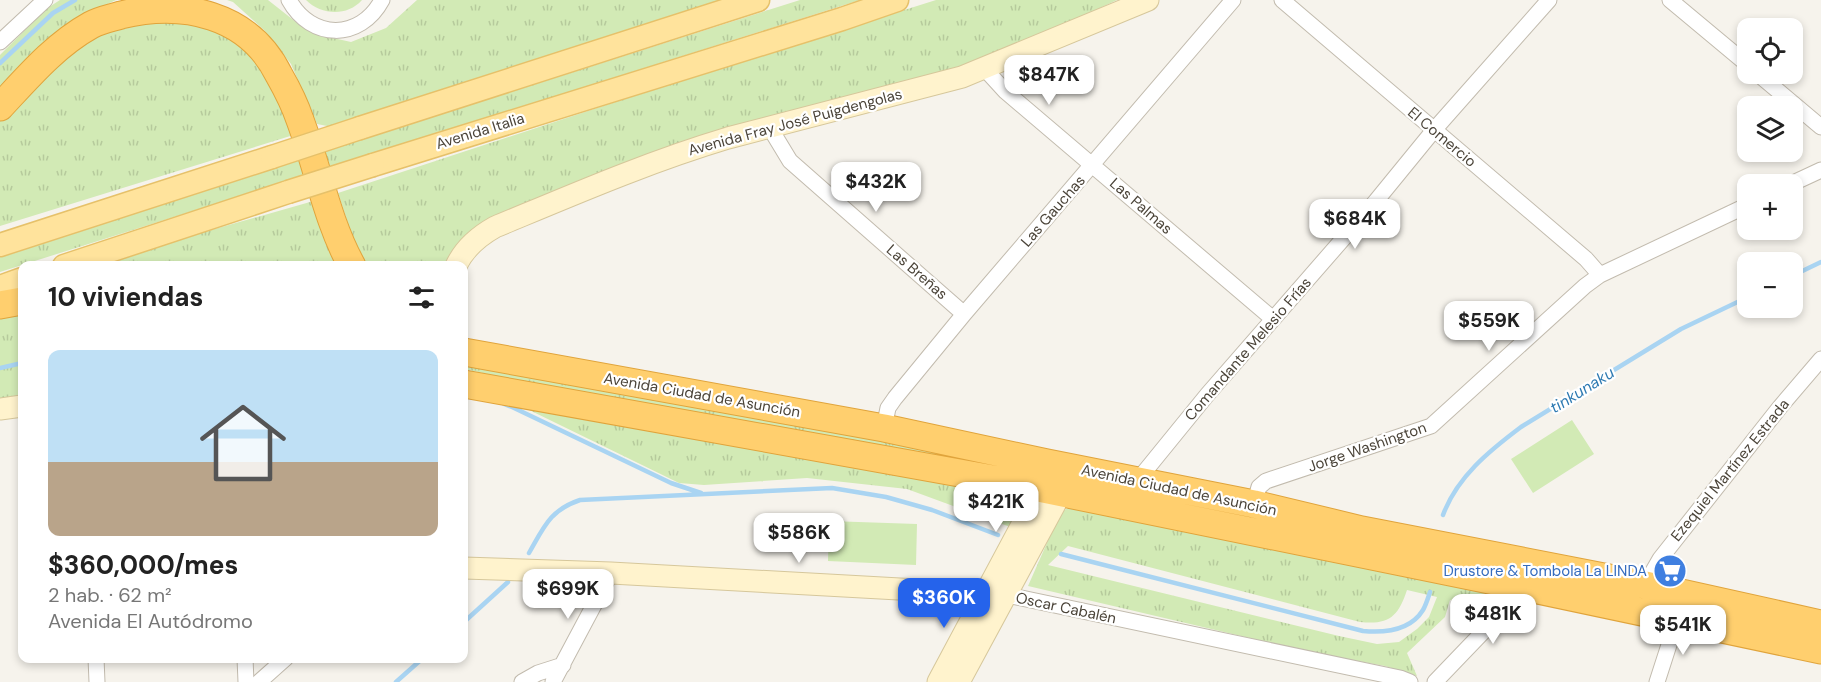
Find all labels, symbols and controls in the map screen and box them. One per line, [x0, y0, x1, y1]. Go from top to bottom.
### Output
map controls [1737, 18, 1803, 318]
button: locate [1737, 18, 1803, 84]
pin: $847K [1007, 55, 1091, 106]
text: $847K [1018, 61, 1080, 87]
street label: Avenida Fray José Puigdengolas [686, 84, 904, 160]
button: layers [1737, 96, 1803, 162]
street label: El Comercio [1404, 102, 1481, 172]
street label: Avenida Italia [433, 108, 527, 154]
pin: $432K [834, 162, 918, 213]
text: $432K [845, 168, 907, 194]
street label: Las Gauchas [1016, 171, 1090, 251]
street label: Las Palmas [1106, 173, 1176, 239]
button: + [1737, 174, 1803, 240]
pin: $684K [1313, 199, 1397, 250]
text: $684K [1323, 205, 1387, 231]
street label: Las Breñas [882, 240, 952, 304]
button: − [1737, 252, 1803, 318]
street label: Comandante Melesio Frías [1180, 273, 1316, 425]
text: 10 viviendas [48, 280, 203, 314]
icon: filters [405, 281, 438, 314]
pin: $559K [1447, 301, 1531, 352]
text: $559K [1458, 307, 1520, 333]
water label: tinkunaku [1546, 362, 1618, 418]
street label: Avenida Ciudad de Asunción [602, 368, 802, 422]
icon: home [189, 389, 297, 497]
street label: Ezequiel Martínez Estrada [1666, 395, 1794, 545]
street label: Jorge Washington [1305, 417, 1429, 477]
street label: Avenida Ciudad de Asunción [1079, 460, 1279, 520]
pin: $421K [954, 482, 1038, 533]
text: $421K [968, 488, 1024, 514]
pin: $586K [757, 513, 841, 564]
text: $586K [768, 519, 830, 545]
text: $360,000/mes [48, 548, 238, 582]
supermarket icon: Drustore & Tombola La LINDA [1652, 553, 1688, 589]
place label: Drustore & Tombola La LINDA [1444, 561, 1647, 581]
pin: $699K [526, 569, 610, 620]
text: $699K [537, 575, 599, 601]
pin: $360K [902, 578, 986, 629]
text: 2 hab. · 62 m² [48, 582, 172, 608]
text: $360K [912, 584, 976, 610]
street label: Oscar Cabalén [1014, 588, 1118, 628]
pin: $481K [1451, 594, 1535, 645]
text: $481K [1464, 600, 1522, 626]
pin: $541K [1641, 605, 1725, 656]
text: Avenida El Autódromo [48, 608, 253, 634]
text: $541K [1654, 611, 1712, 637]

